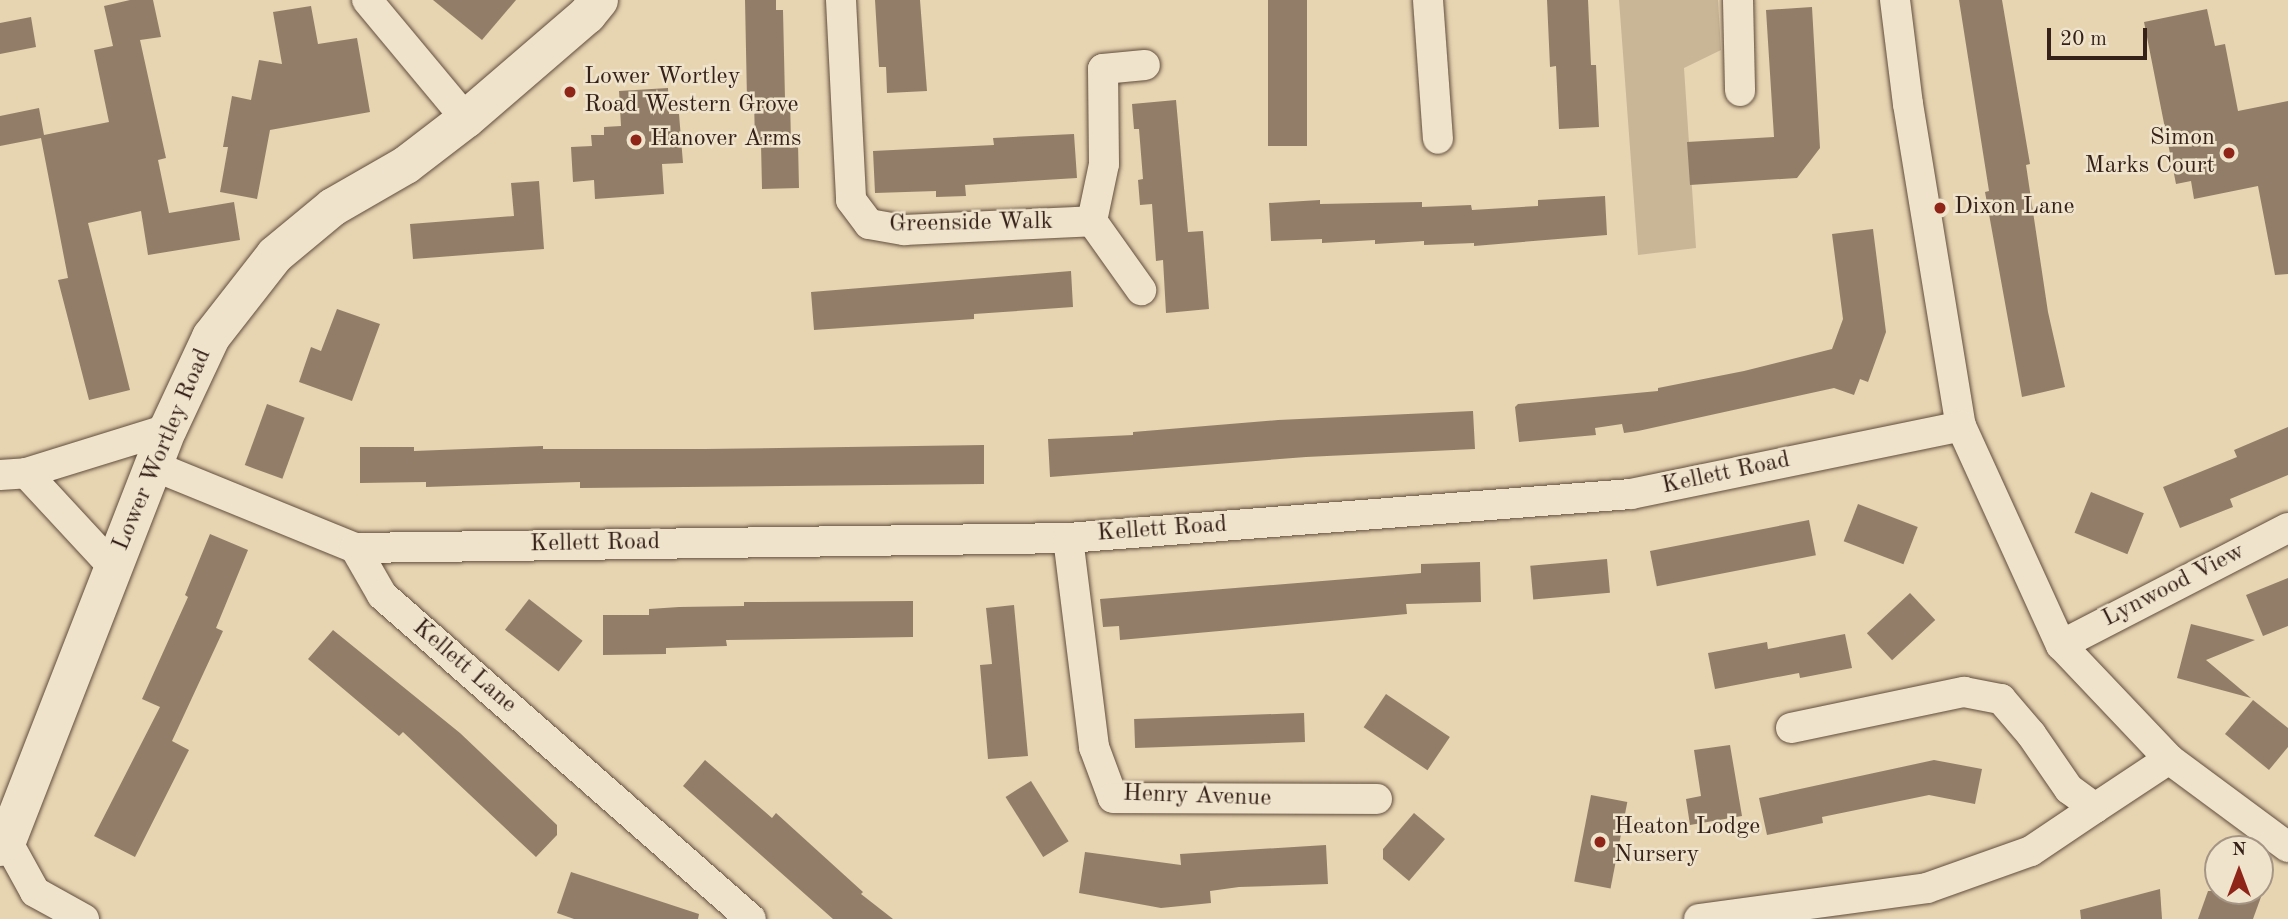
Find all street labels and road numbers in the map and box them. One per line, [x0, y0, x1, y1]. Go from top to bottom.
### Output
street label: Greenside Walk [889, 208, 1053, 240]
street label: Lower Wortley Road [107, 345, 219, 555]
street label: Kellett Road [1659, 446, 1793, 502]
street label: Kellett Road [1096, 511, 1228, 549]
street label: Kellett Road [530, 528, 660, 560]
street label: Lynwood View [2098, 538, 2250, 634]
street label: Kellett Lane [406, 614, 522, 720]
street label: Henry Avenue [1122, 780, 1272, 814]

